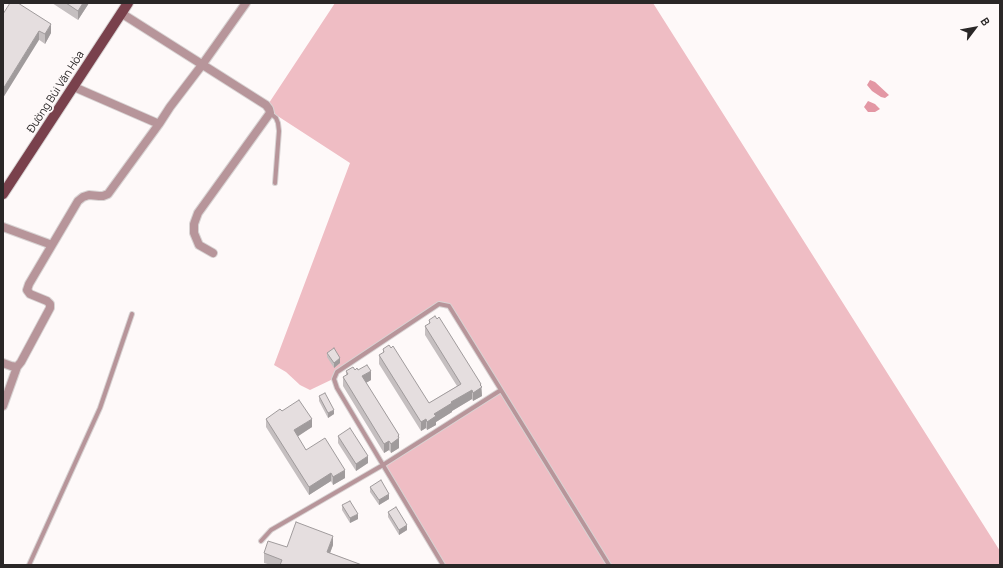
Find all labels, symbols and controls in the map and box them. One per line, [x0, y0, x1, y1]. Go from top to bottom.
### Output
north arrow [955, 8, 995, 48]
text: B [977, 14, 994, 28]
street label: Đường Bùi Văn Hòa [25, 49, 87, 135]

